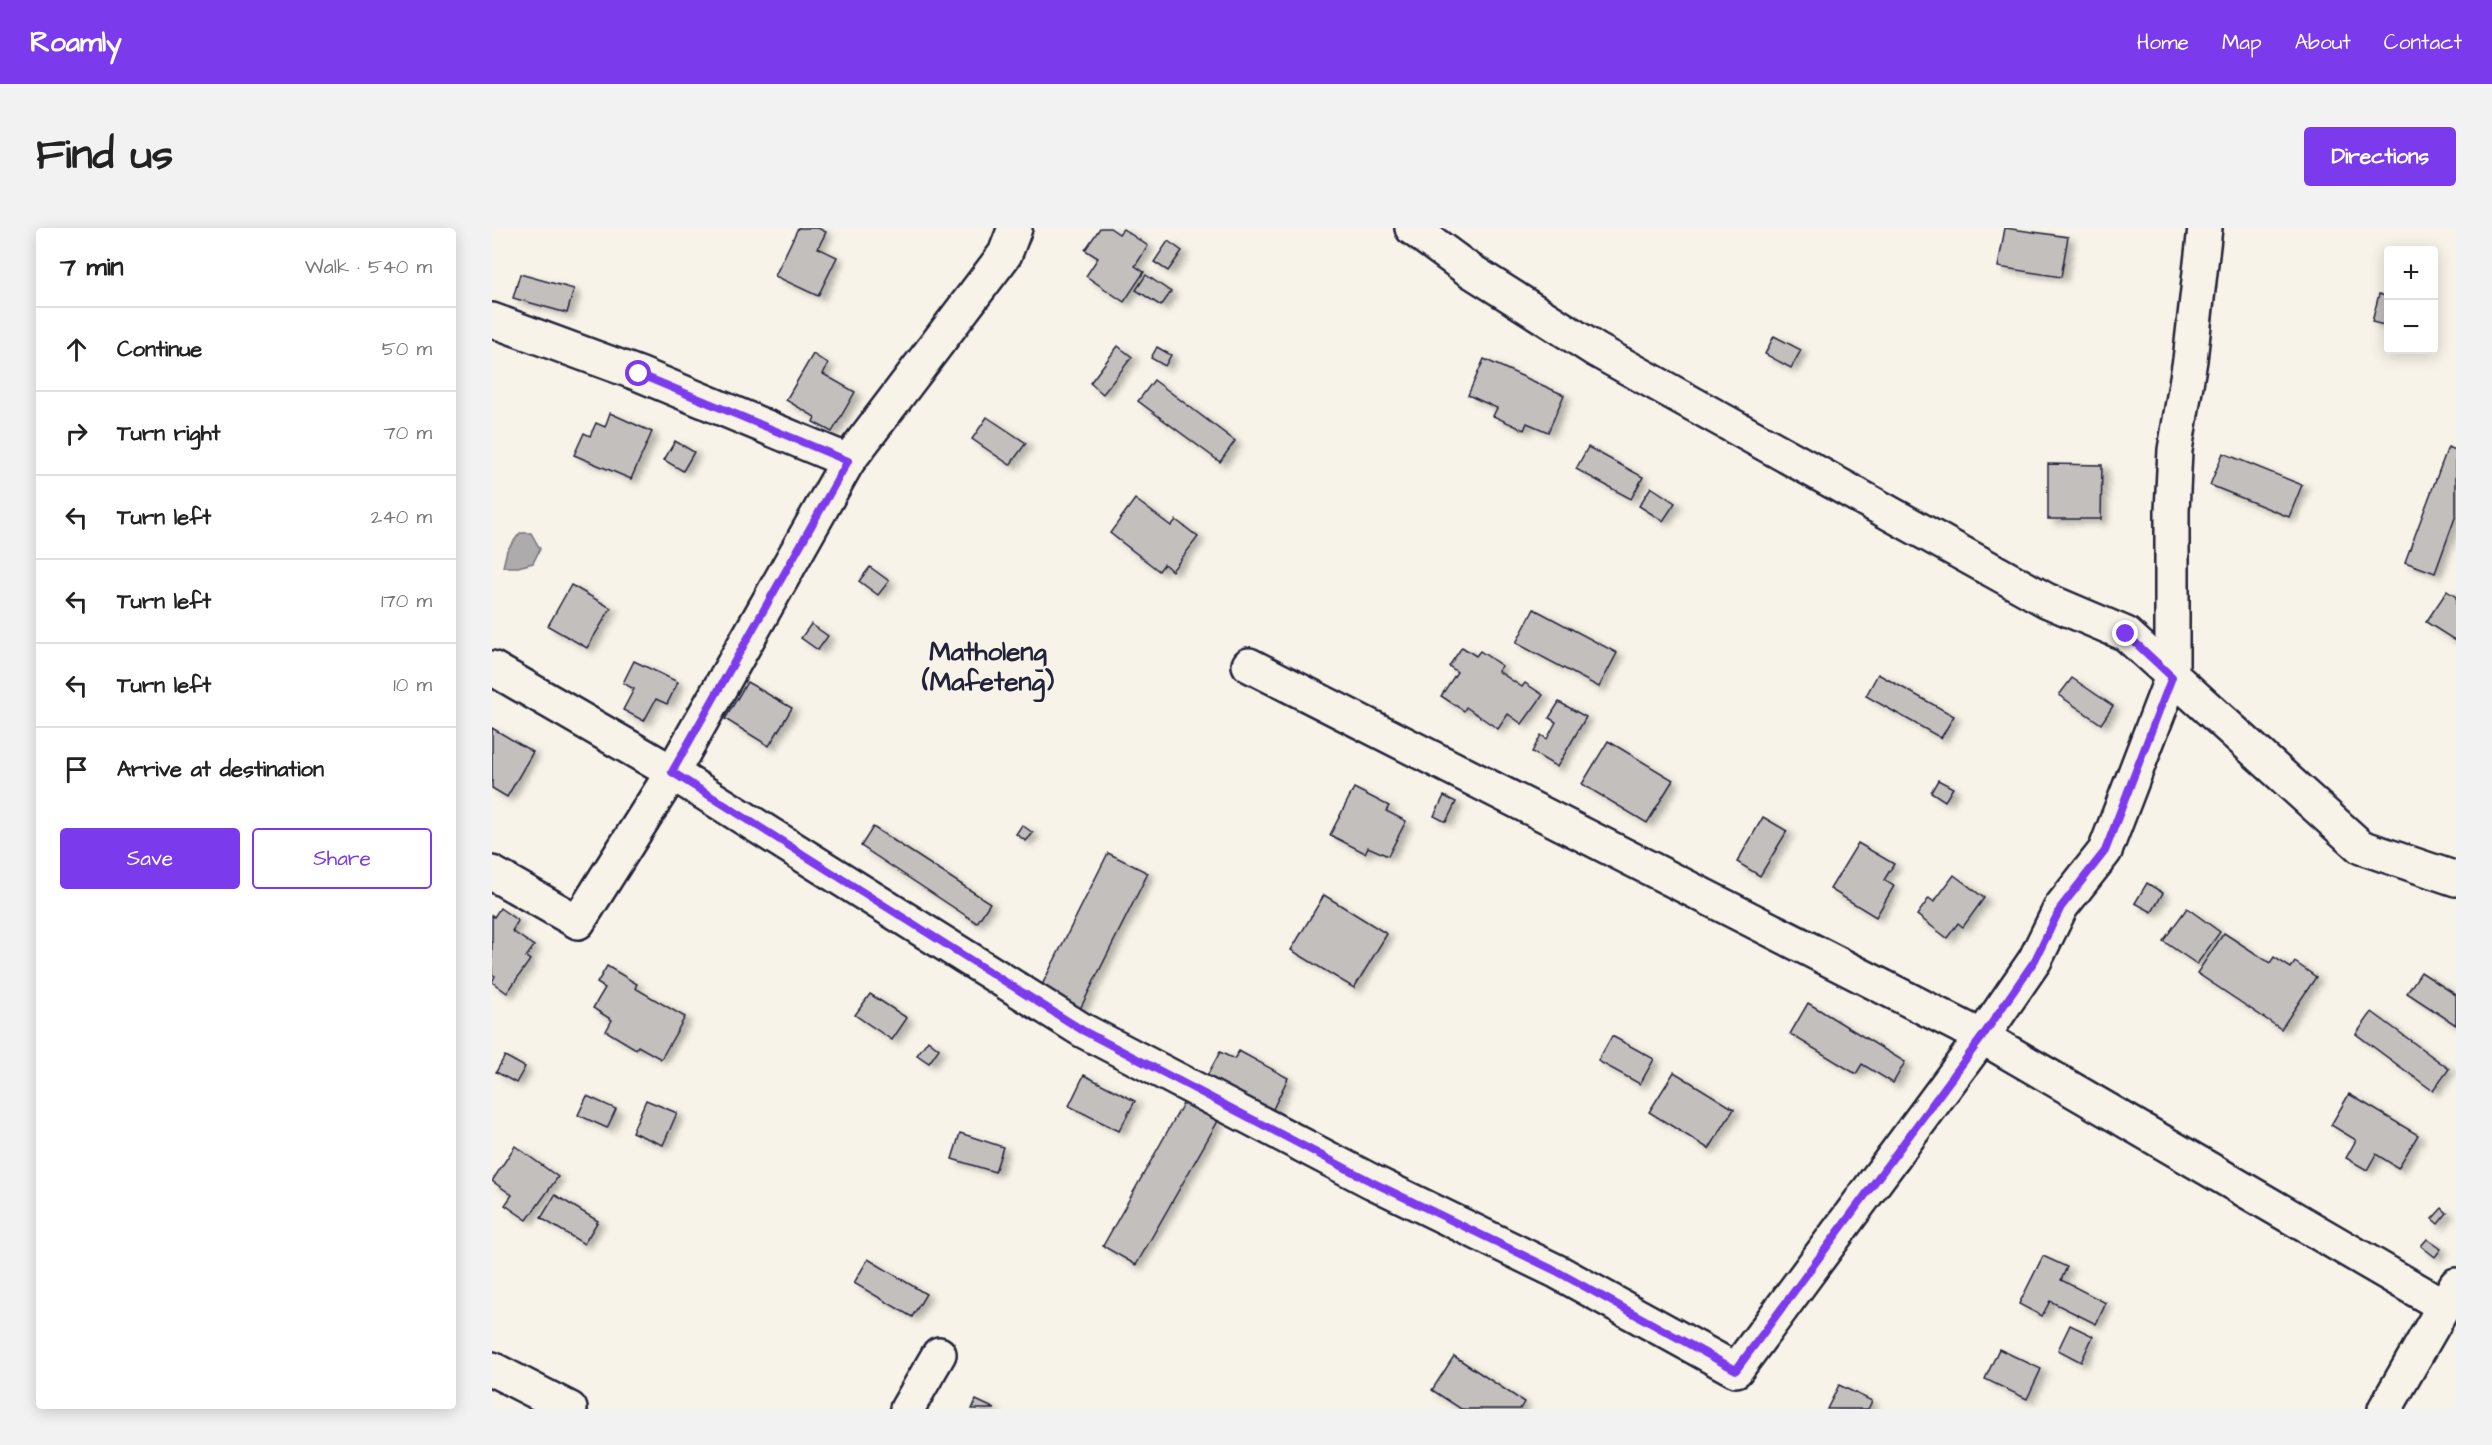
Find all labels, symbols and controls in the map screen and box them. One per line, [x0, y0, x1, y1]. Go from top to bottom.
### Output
text: Roamly [30, 23, 122, 62]
text: Home [2137, 28, 2189, 57]
text: Map [2222, 28, 2262, 57]
text: About [2295, 28, 2351, 57]
text: Contact [2384, 28, 2462, 57]
text: Find us [36, 127, 173, 185]
button: Directions [2304, 127, 2456, 186]
map controls [2384, 246, 2438, 354]
button: + [2384, 246, 2438, 300]
text: 7 min [60, 249, 124, 285]
text: Walk · 540 m [305, 253, 432, 281]
button: − [2384, 300, 2438, 354]
icon: ahead [60, 333, 93, 366]
text: Continue [117, 334, 202, 365]
text: 50 m [382, 335, 432, 363]
route start [625, 360, 651, 386]
icon: right [60, 417, 93, 450]
text: Turn right [117, 418, 220, 449]
text: 70 m [384, 419, 432, 447]
icon: left [60, 501, 93, 534]
text: Turn left [117, 502, 211, 533]
text: 240 m [371, 503, 432, 531]
icon: left [60, 585, 93, 618]
text: Turn left [117, 586, 211, 617]
text: 170 m [381, 587, 432, 615]
route end [2112, 620, 2138, 646]
district label: Matholeng (Mafeteng) [921, 634, 1054, 703]
icon: left [60, 669, 93, 702]
text: Turn left [117, 670, 211, 701]
text: 10 m [393, 671, 432, 699]
icon: arrive [60, 753, 93, 786]
text: Arrive at destination [117, 754, 324, 785]
button: Save [60, 828, 240, 889]
button: Share [252, 828, 432, 889]

